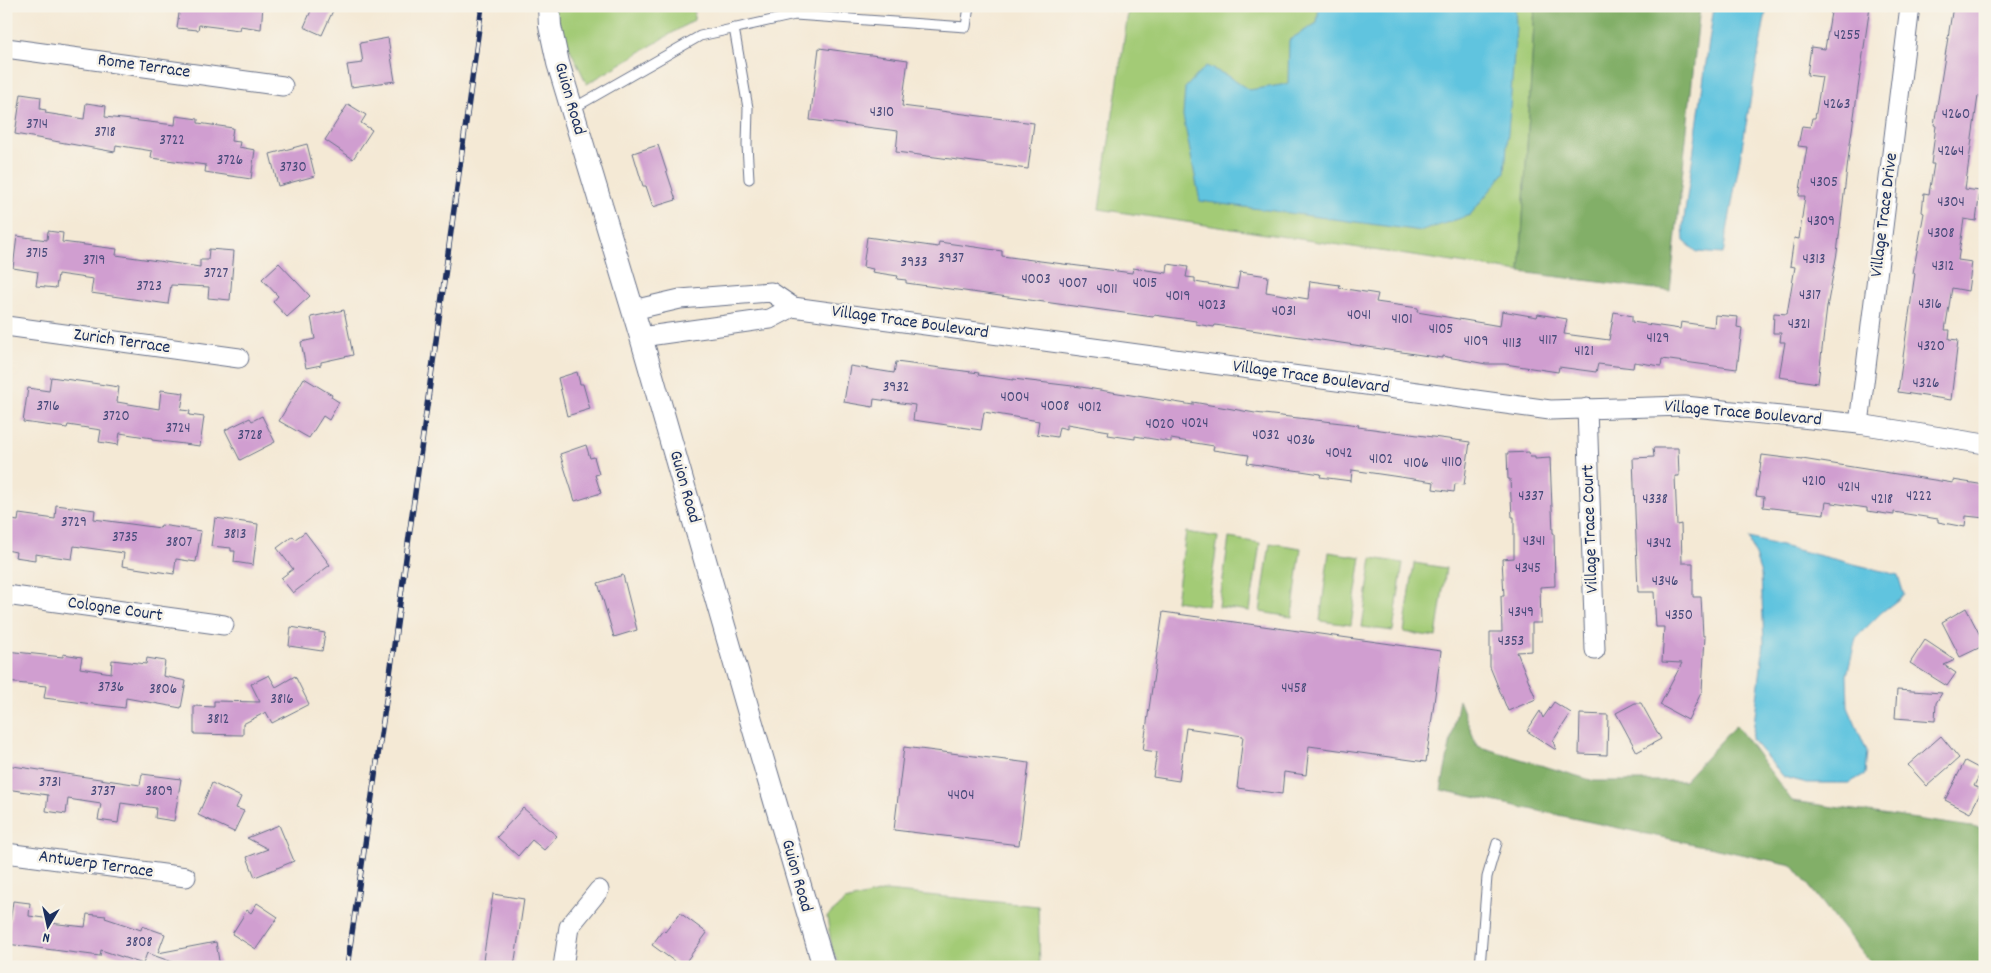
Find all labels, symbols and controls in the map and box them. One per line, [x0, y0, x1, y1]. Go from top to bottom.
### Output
house number: 4255 [1834, 25, 1860, 47]
street label: Rome Terrace [96, 48, 192, 86]
street label: Guion Road [547, 60, 591, 138]
house number: 4263 [1824, 94, 1850, 116]
house number: 4310 [870, 102, 894, 124]
house number: 4260 [1942, 104, 1970, 126]
house number: 3714 [26, 114, 48, 136]
house number: 3718 [94, 122, 116, 144]
house number: 3722 [159, 130, 185, 152]
house number: 4264 [1938, 141, 1964, 163]
house number: 3726 [217, 150, 243, 172]
street label: Village Trace Drive [1865, 151, 1905, 279]
house number: 3730 [279, 157, 307, 179]
house number: 4305 [1810, 172, 1838, 194]
house number: 4304 [1937, 192, 1965, 214]
house number: 4309 [1807, 211, 1835, 233]
house number: 4308 [1927, 223, 1955, 245]
house number: 3715 [26, 243, 48, 265]
house number: 3937 [938, 248, 964, 270]
house number: 4313 [1803, 249, 1825, 271]
house number: 3719 [83, 250, 105, 272]
house number: 3933 [901, 252, 927, 274]
house number: 4312 [1932, 256, 1954, 278]
house number: 3727 [204, 263, 229, 285]
house number: 4003 [1021, 269, 1051, 291]
house number: 4007 [1059, 273, 1087, 295]
house number: 4015 [1133, 273, 1157, 295]
house number: 3723 [136, 276, 162, 298]
house number: 4011 [1097, 279, 1117, 301]
house number: 4317 [1799, 285, 1821, 307]
house number: 4019 [1166, 286, 1190, 308]
house number: 4316 [1918, 294, 1942, 316]
house number: 4023 [1198, 295, 1226, 317]
street label: Village Trace Boulevard [830, 300, 990, 346]
house number: 4031 [1272, 301, 1296, 323]
house number: 4041 [1347, 305, 1371, 327]
house number: 4101 [1392, 309, 1412, 331]
house number: 4321 [1788, 314, 1810, 336]
house number: 4105 [1429, 319, 1453, 341]
street label: Zurich Terrace [72, 323, 172, 361]
house number: 4129 [1647, 328, 1669, 350]
house number: 4117 [1539, 330, 1558, 352]
house number: 4109 [1464, 331, 1488, 353]
house number: 4113 [1502, 333, 1522, 355]
house number: 4320 [1917, 336, 1945, 358]
house number: 4121 [1574, 341, 1594, 363]
street label: Village Trace Boulevard [1231, 355, 1391, 401]
house number: 4326 [1913, 373, 1939, 395]
house number: 3932 [883, 377, 909, 399]
house number: 4004 [1001, 387, 1029, 409]
street label: Village Trace Boulevard [1663, 395, 1823, 433]
house number: 3716 [36, 396, 60, 418]
house number: 4008 [1041, 396, 1069, 418]
house number: 4012 [1078, 397, 1102, 419]
house number: 3720 [102, 406, 130, 428]
house number: 4024 [1181, 413, 1209, 435]
house number: 4020 [1145, 414, 1175, 436]
house number: 3724 [165, 418, 191, 440]
house number: 3728 [238, 425, 262, 447]
house number: 4032 [1252, 425, 1280, 447]
house number: 4036 [1287, 430, 1315, 452]
house number: 4042 [1325, 443, 1353, 465]
street label: Guion Road [662, 448, 706, 526]
house number: 4102 [1369, 449, 1393, 471]
house number: 4110 [1442, 452, 1462, 474]
house number: 4106 [1403, 453, 1429, 475]
street label: Village Trace Court [1576, 464, 1606, 594]
house number: 4210 [1802, 471, 1826, 493]
house number: 4214 [1838, 477, 1860, 499]
house number: 4337 [1518, 486, 1544, 508]
house number: 4222 [1906, 486, 1932, 508]
house number: 4338 [1642, 489, 1668, 511]
house number: 4218 [1871, 489, 1893, 511]
house number: 3729 [61, 512, 87, 534]
house number: 3813 [224, 524, 246, 546]
house number: 3735 [112, 527, 138, 549]
house number: 4341 [1523, 531, 1545, 553]
house number: 3807 [166, 532, 193, 554]
house number: 4342 [1646, 533, 1672, 555]
house number: 4345 [1515, 558, 1541, 580]
house number: 4346 [1652, 571, 1678, 593]
street label: Cologne Court [66, 591, 164, 629]
house number: 4349 [1508, 602, 1534, 624]
house number: 4350 [1665, 605, 1693, 627]
house number: 4353 [1498, 631, 1524, 653]
house number: 3736 [98, 677, 124, 699]
house number: 4458 [1281, 678, 1307, 700]
house number: 3806 [149, 679, 177, 701]
house number: 3816 [270, 689, 294, 711]
house number: 3812 [207, 709, 229, 731]
house number: 3731 [39, 772, 61, 794]
house number: 3737 [91, 781, 116, 803]
house number: 3809 [145, 781, 173, 803]
house number: 4404 [948, 785, 974, 807]
street label: Guion Road [774, 837, 818, 915]
street label: Antwerp Terrace [37, 845, 155, 885]
north arrow [22, 900, 72, 950]
text: N [41, 926, 51, 947]
house number: 3808 [126, 932, 152, 954]

